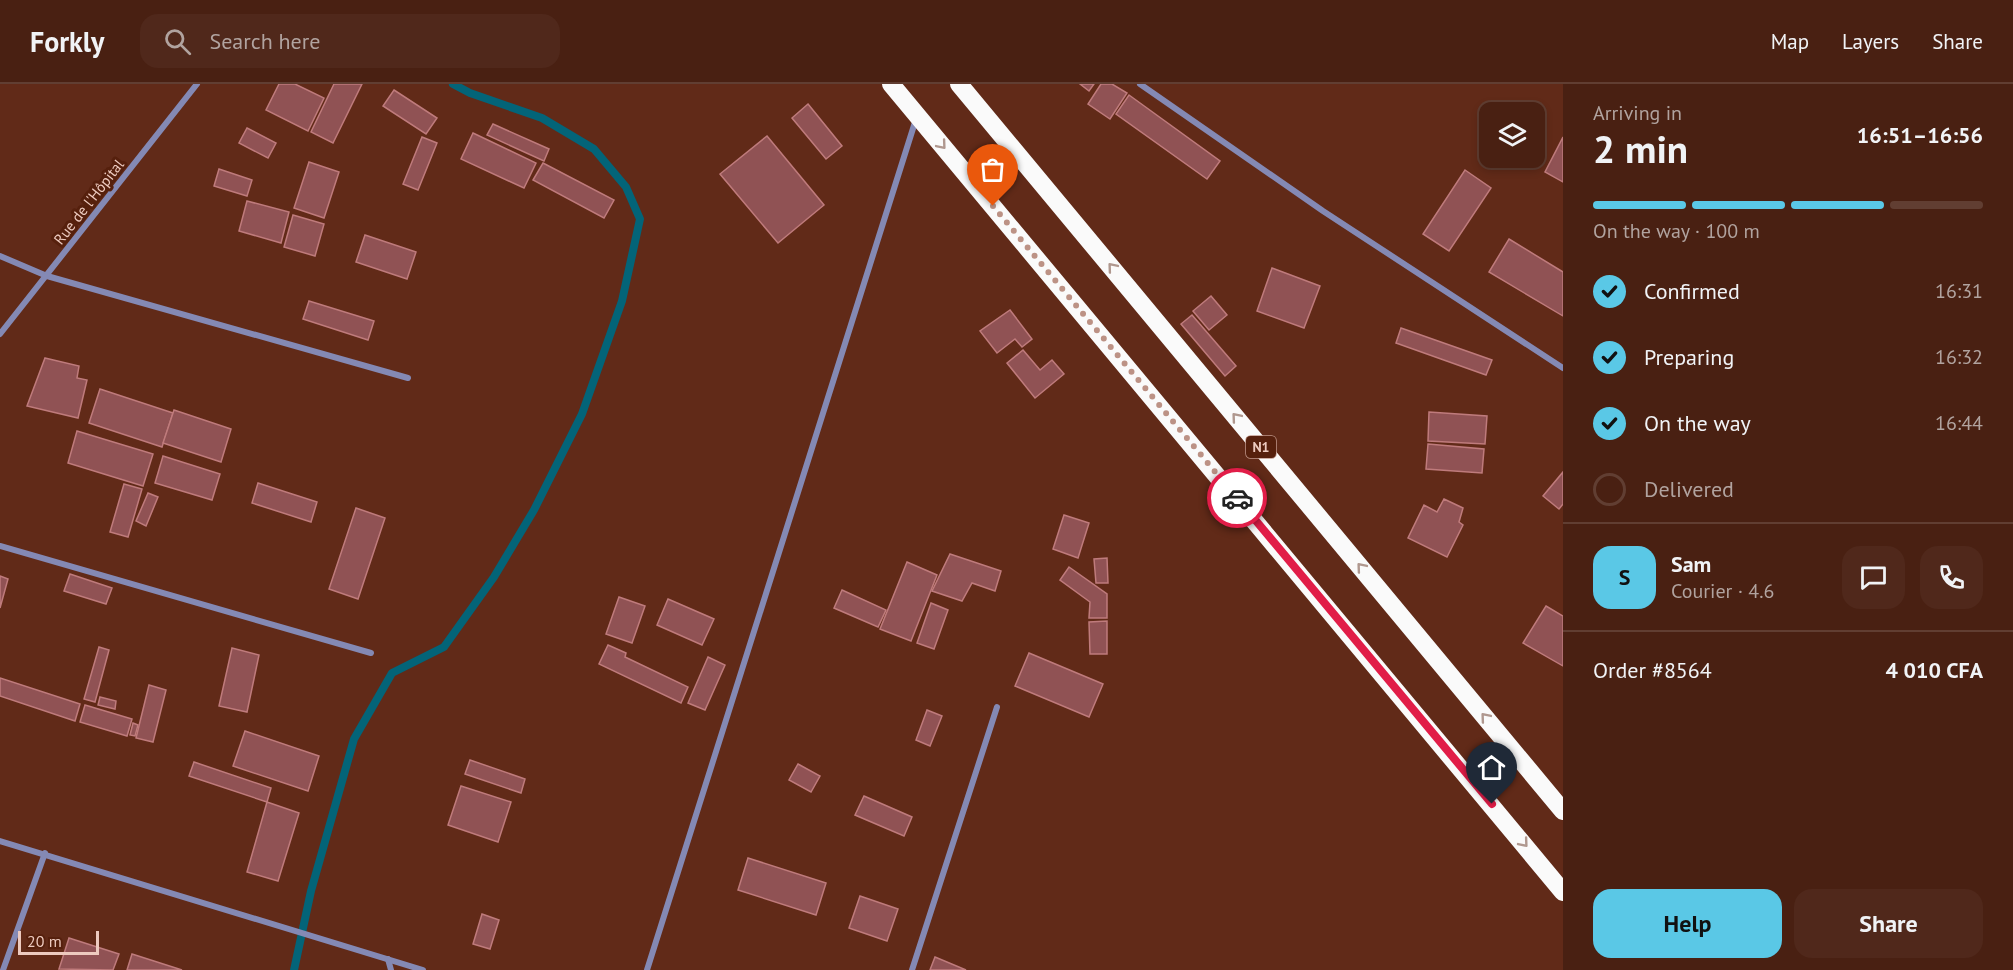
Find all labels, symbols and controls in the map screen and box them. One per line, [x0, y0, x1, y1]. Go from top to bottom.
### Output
search box [140, 14, 560, 68]
text: Forkly [30, 23, 104, 60]
icon: search [161, 25, 194, 58]
text: Search here [209, 27, 320, 55]
text: Map [1771, 28, 1809, 55]
text: Layers [1842, 28, 1899, 55]
text: Share [1932, 28, 1983, 55]
text: Arriving in [1593, 100, 1682, 126]
map controls [1479, 102, 1545, 168]
button: layers [1479, 102, 1545, 168]
text: 16:51–16:56 [1857, 121, 1983, 149]
text: 2 min [1593, 123, 1688, 174]
one-way arrow [935, 138, 946, 149]
pin [967, 144, 1018, 206]
icon: bag [976, 153, 1009, 186]
street label: Rue de l'Hôpital [49, 155, 128, 248]
text: On the way · 100 m [1593, 218, 1760, 244]
one-way arrow [1108, 263, 1119, 274]
icon: check [1593, 275, 1626, 308]
text: Confirmed [1644, 277, 1740, 305]
text: 16:31 [1935, 278, 1983, 304]
icon: check [1593, 341, 1626, 374]
text: Preparing [1644, 343, 1734, 371]
text: 16:32 [1935, 344, 1983, 370]
icon: check [1593, 407, 1626, 440]
text: On the way [1644, 409, 1751, 437]
text: 16:44 [1935, 410, 1983, 436]
one-way arrow [1233, 413, 1244, 424]
road number: N1 [1246, 436, 1276, 458]
courier [1207, 468, 1267, 528]
text: Delivered [1644, 475, 1734, 503]
icon: car [1221, 482, 1254, 515]
button: chat [1842, 546, 1905, 609]
button: phone [1920, 546, 1983, 609]
text: Sam [1671, 550, 1711, 578]
one-way arrow [1357, 563, 1368, 574]
text: S [1619, 563, 1630, 591]
text: Courier · 4.6 [1671, 578, 1774, 604]
text: Order #8564 [1593, 656, 1712, 684]
text: 4 010 CFA [1885, 656, 1983, 684]
one-way arrow [1482, 713, 1493, 724]
pin [1466, 742, 1517, 804]
icon: home [1475, 751, 1508, 784]
one-way arrow [1517, 836, 1528, 847]
button: Help [1593, 889, 1782, 958]
button: Share [1794, 889, 1983, 958]
scale bar [18, 928, 99, 956]
text: 20 m [27, 931, 62, 951]

